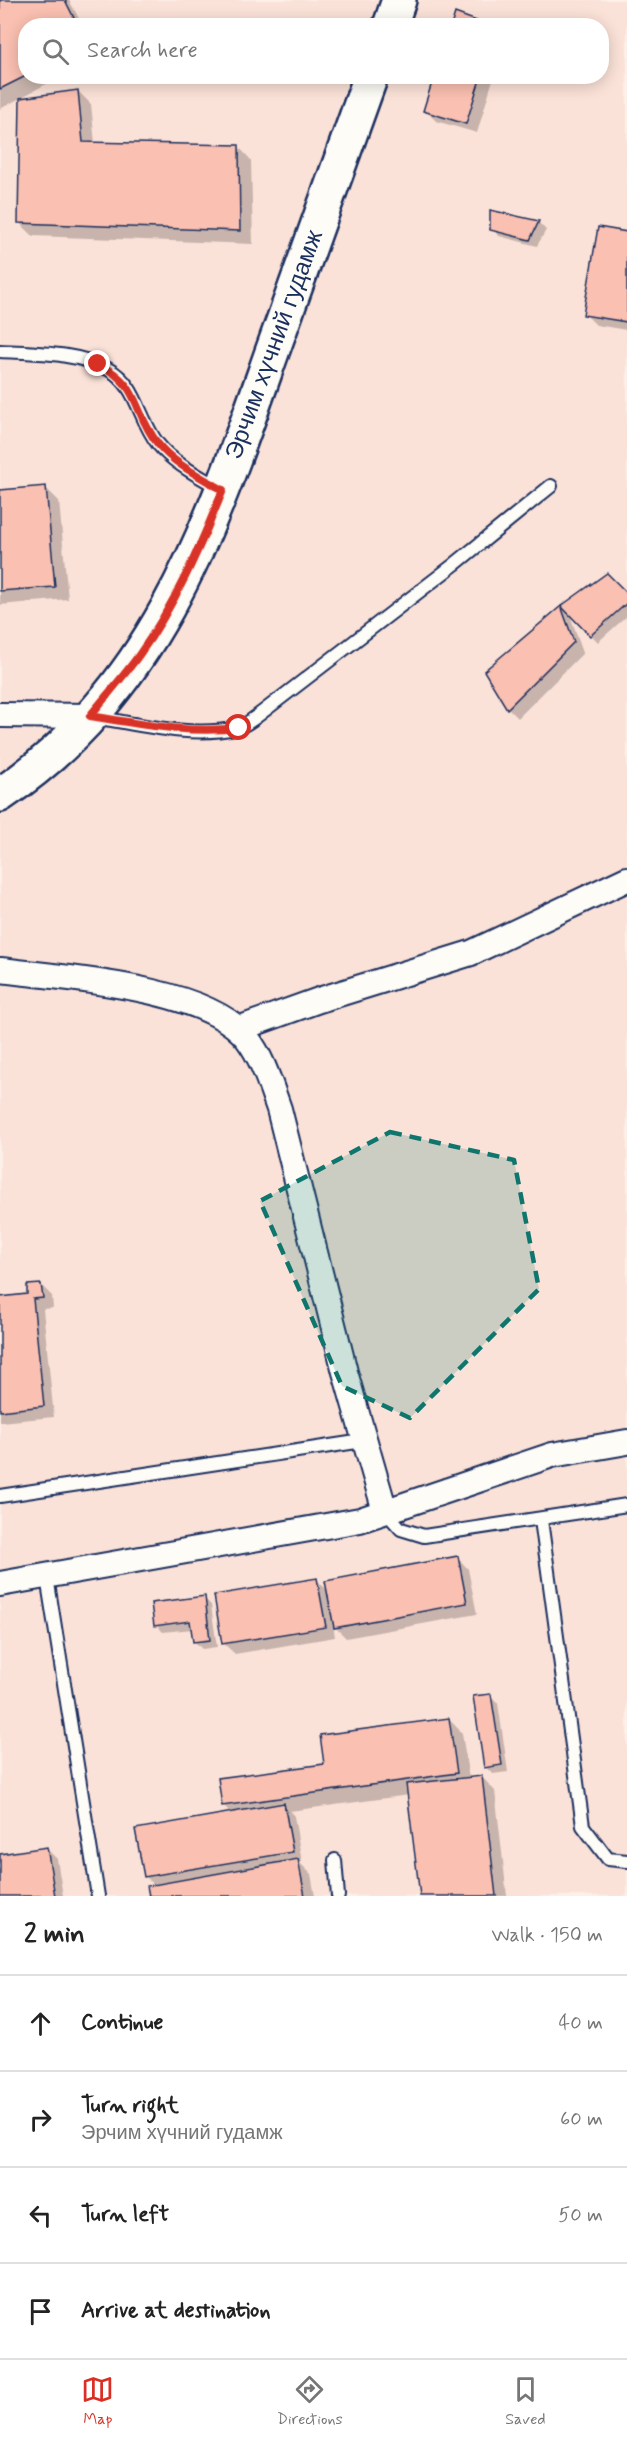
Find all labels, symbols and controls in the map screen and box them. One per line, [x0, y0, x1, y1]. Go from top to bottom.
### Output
search box [18, 18, 609, 84]
icon: search [39, 35, 72, 68]
text: Search here [87, 37, 198, 65]
street label: Эрчим хүчний гудамж [219, 226, 331, 464]
route end [84, 350, 110, 376]
route start [225, 714, 251, 740]
text: 2 min [24, 1918, 85, 1952]
text: Walk · 150 m [491, 1922, 603, 1949]
icon: ahead [24, 2007, 57, 2040]
text: Continue [81, 2009, 163, 2037]
text: 40 m [559, 2010, 603, 2037]
text: Turn right [81, 2092, 179, 2120]
icon: right [24, 2103, 57, 2136]
text: 60 m [560, 2106, 603, 2133]
text: Эрчим хүчний гудамж [81, 2120, 283, 2147]
icon: left [24, 2199, 57, 2232]
text: Turn left [81, 2201, 169, 2229]
text: 50 m [558, 2202, 603, 2229]
icon: arrive [24, 2295, 57, 2328]
text: Arrive at destination [81, 2297, 271, 2325]
tab: Map [81, 2373, 114, 2430]
tab: Directions [277, 2373, 343, 2430]
tab: Saved [505, 2373, 546, 2430]

